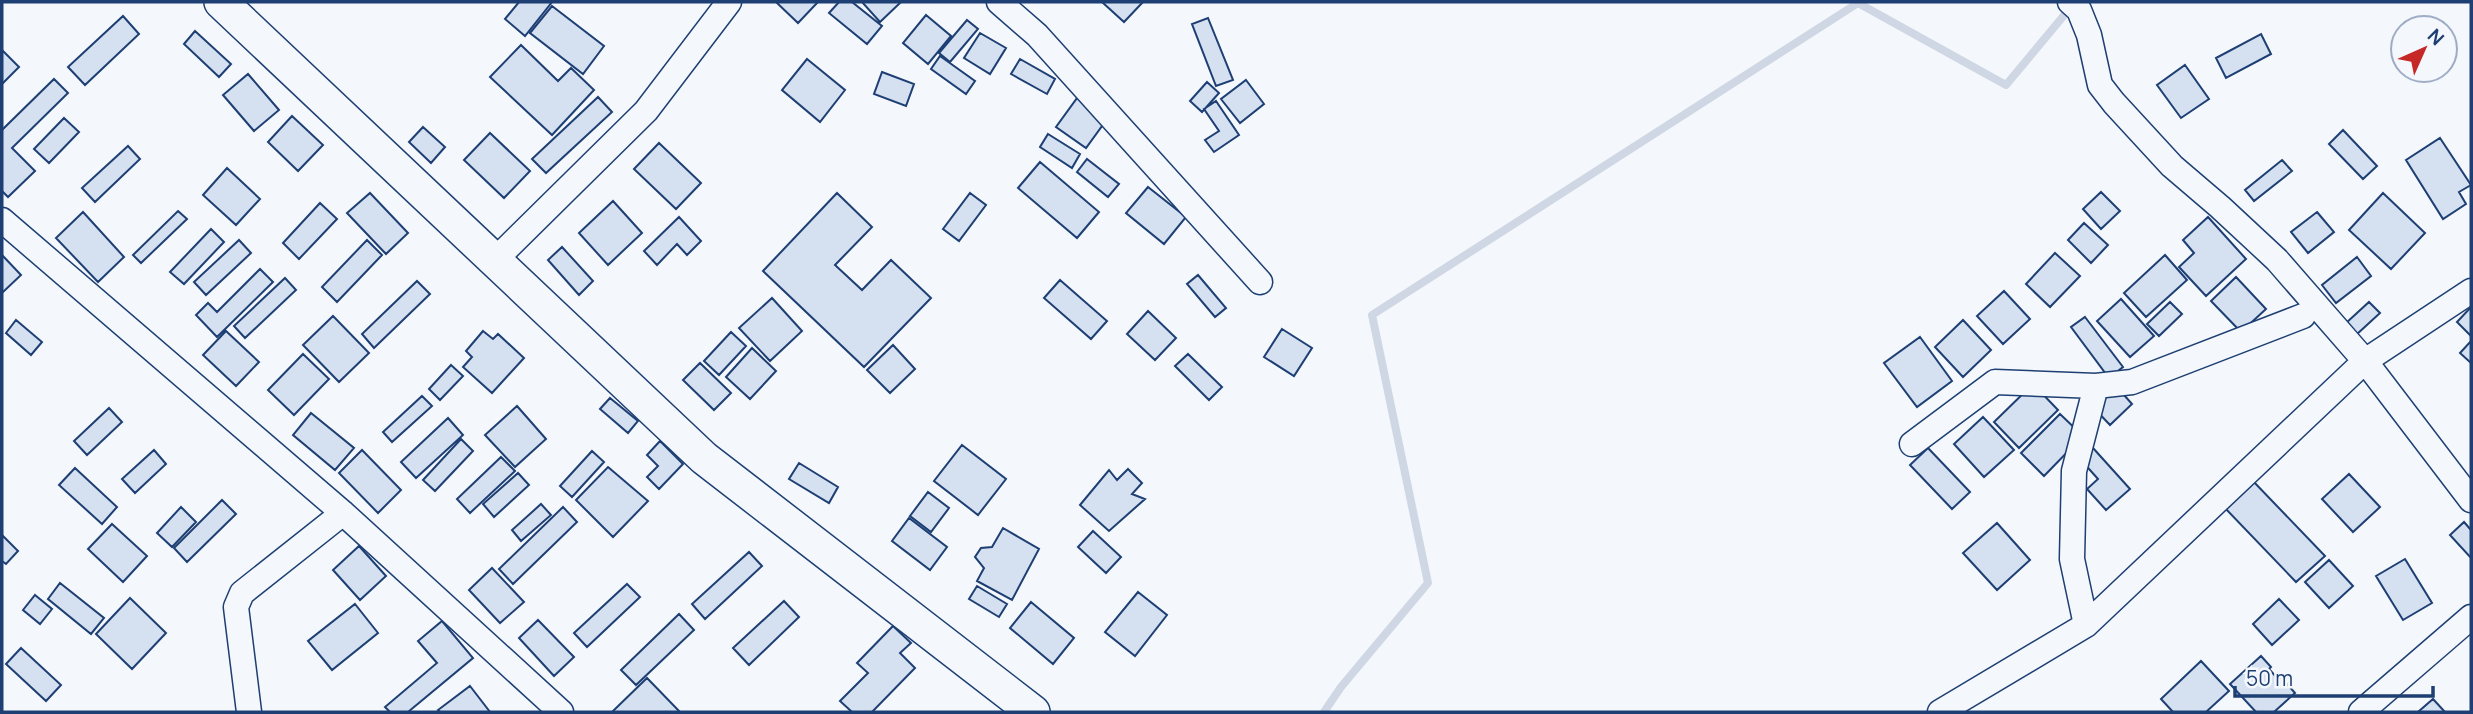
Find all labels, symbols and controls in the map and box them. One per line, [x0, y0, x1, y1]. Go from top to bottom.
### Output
north arrow [2389, 14, 2459, 84]
text: N [2422, 23, 2450, 51]
scale bar [2235, 654, 2433, 698]
text: 50 m [2246, 664, 2293, 692]

